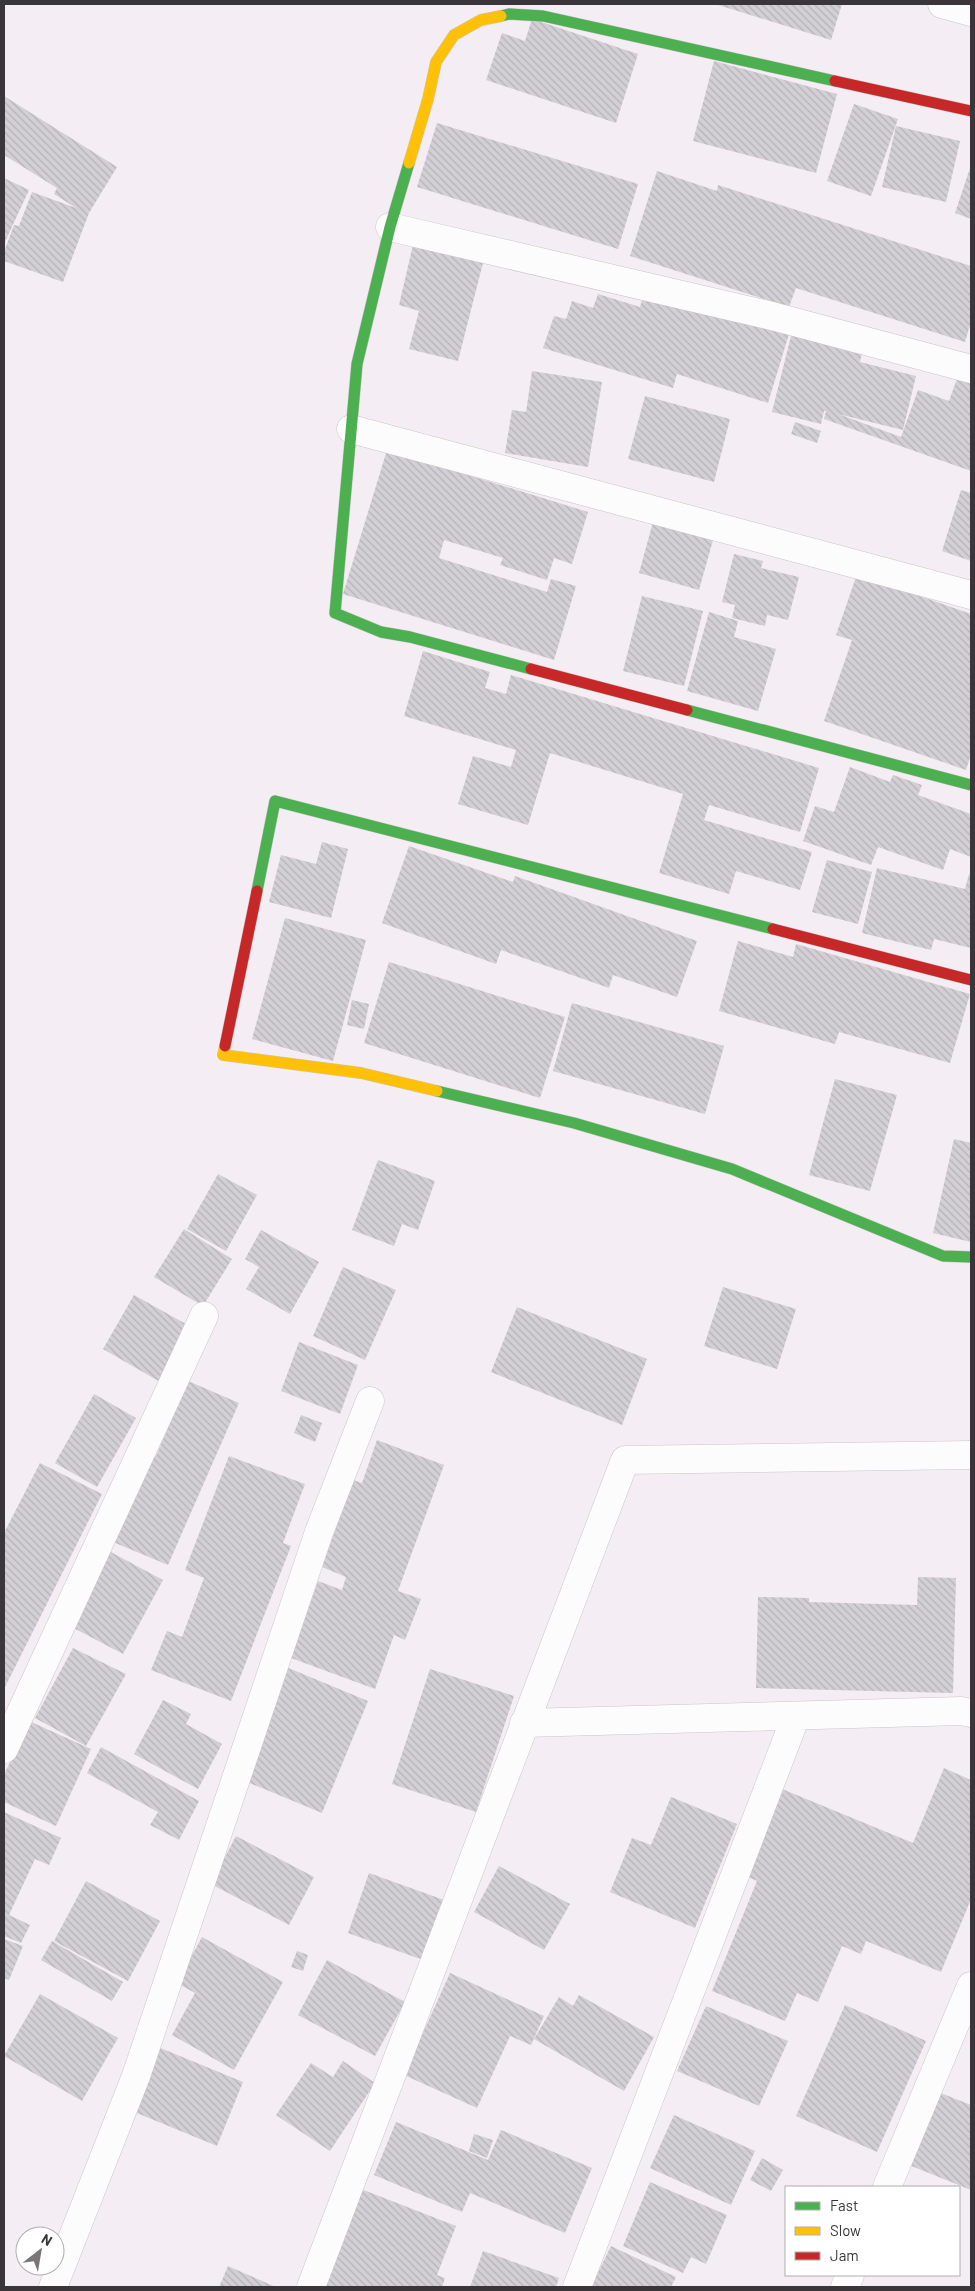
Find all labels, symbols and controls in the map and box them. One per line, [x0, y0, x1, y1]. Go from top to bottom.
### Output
legend [785, 2186, 960, 2276]
text: Fast [830, 2196, 858, 2214]
text: Slow [830, 2221, 861, 2239]
north arrow [15, 2226, 65, 2276]
text: N [39, 2230, 55, 2249]
text: Jam [830, 2246, 859, 2264]

